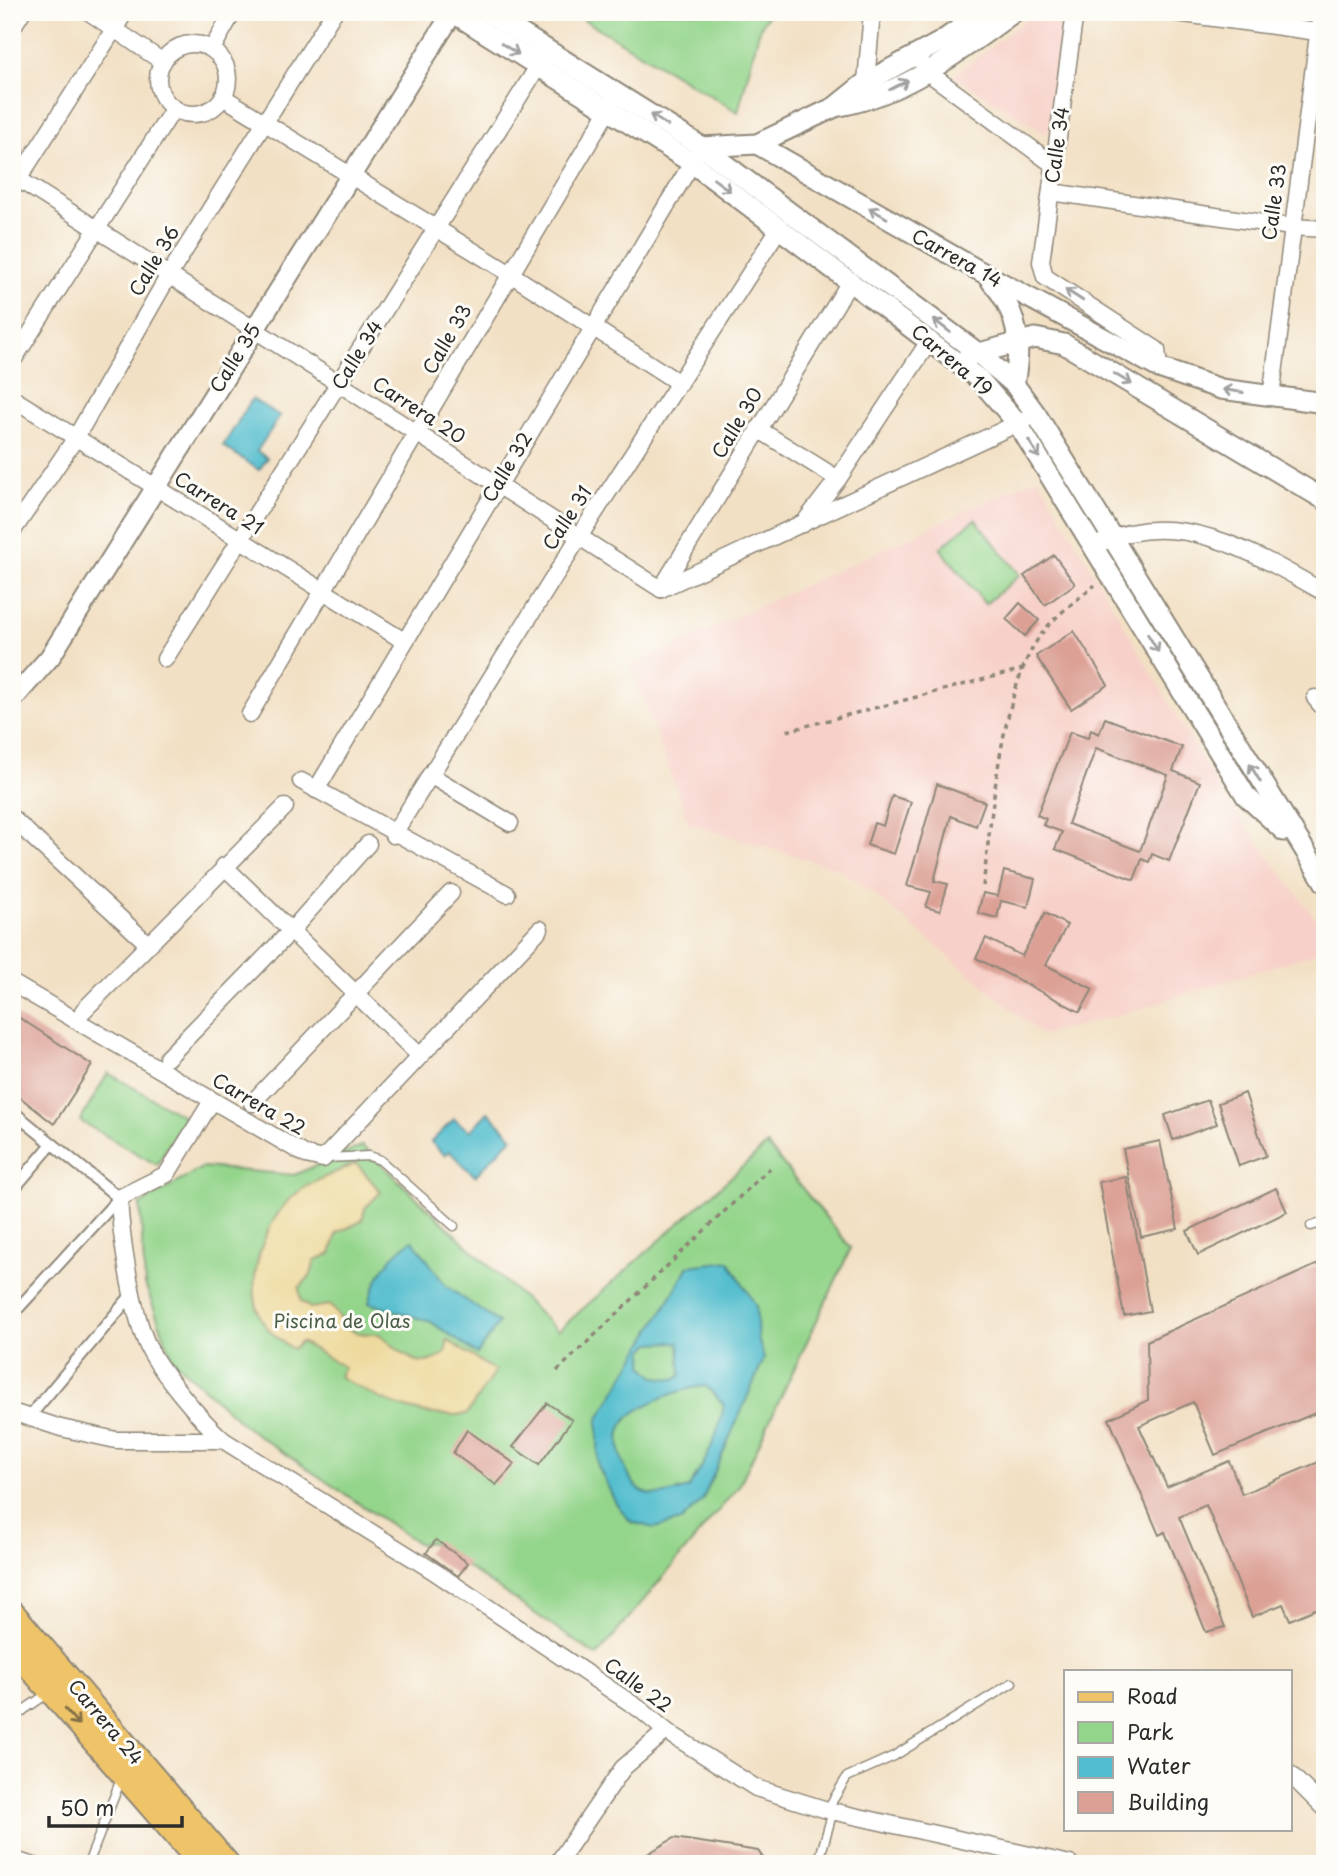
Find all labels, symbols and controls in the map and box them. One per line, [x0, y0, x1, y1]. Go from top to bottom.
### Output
one-way arrow [499, 42, 519, 56]
one-way arrow [888, 77, 909, 91]
street label: Calle 34 [1037, 105, 1075, 185]
one-way arrow [650, 112, 670, 126]
street label: Calle 33 [1254, 162, 1292, 242]
one-way arrow [712, 177, 731, 192]
one-way arrow [868, 206, 888, 220]
street label: Calle 36 [121, 220, 185, 301]
street label: Carrera 14 [907, 221, 1008, 293]
one-way arrow [1064, 288, 1084, 302]
street label: Calle 33 [415, 298, 478, 379]
street label: Calle 34 [324, 314, 389, 395]
street label: Calle 35 [202, 317, 267, 398]
street label: Carrera 19 [906, 317, 1000, 402]
one-way arrow [933, 318, 952, 333]
street label: Carrera 20 [367, 369, 472, 450]
one-way arrow [1112, 373, 1133, 386]
street label: Calle 30 [704, 382, 768, 463]
one-way arrow [1222, 384, 1245, 397]
street label: Calle 32 [474, 426, 538, 507]
one-way arrow [1027, 438, 1041, 458]
street label: Carrera 21 [169, 464, 270, 541]
street label: Calle 31 [535, 480, 598, 555]
one-way arrow [1146, 632, 1160, 652]
one-way arrow [1248, 763, 1262, 783]
street label: Carrera 22 [208, 1065, 311, 1141]
park label: Piscina de Olas [274, 1306, 410, 1334]
street label: Calle 22 [599, 1650, 678, 1718]
legend [1064, 1670, 1292, 1830]
street label: Carrera 24 [63, 1672, 151, 1770]
text: Road [1127, 1679, 1178, 1711]
one-way arrow [64, 1708, 80, 1726]
text: Park [1127, 1715, 1174, 1747]
text: Water [1127, 1749, 1191, 1781]
scale bar [49, 1785, 182, 1829]
text: Building [1127, 1785, 1209, 1817]
text: 50 m [60, 1791, 114, 1823]

